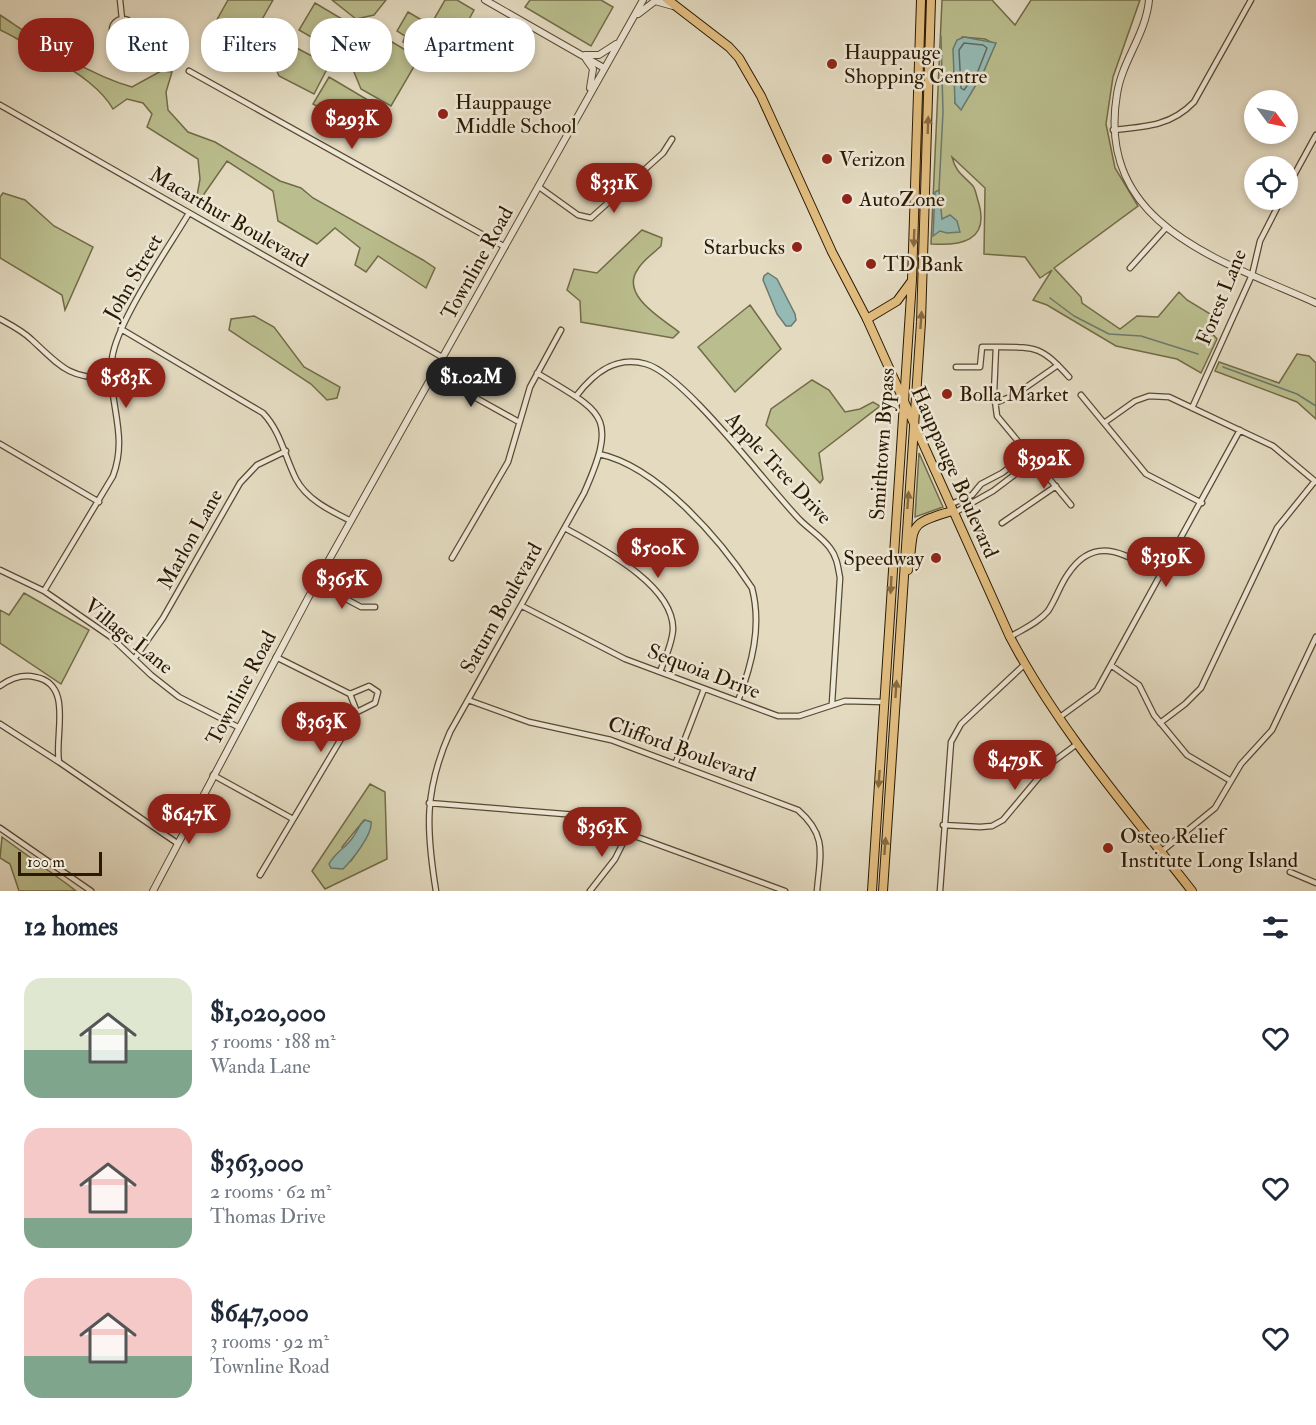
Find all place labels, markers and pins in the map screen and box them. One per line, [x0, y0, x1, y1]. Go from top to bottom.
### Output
place label: Hauppauge Shopping Centre [844, 39, 988, 90]
marker: Hauppauge Shopping Centre [825, 57, 839, 71]
place label: Hauppauge Middle School [455, 89, 577, 140]
pin: $293K [310, 99, 394, 150]
marker: Hauppauge Middle School [436, 107, 450, 121]
place label: Verizon [839, 146, 906, 173]
marker: Verizon [820, 152, 834, 166]
pin: $331K [572, 163, 656, 214]
place label: AutoZone [858, 186, 945, 213]
marker: AutoZone [840, 192, 854, 206]
place label: Starbucks [703, 234, 785, 261]
marker: Starbucks [790, 240, 804, 254]
place label: TD Bank [883, 251, 963, 278]
marker: TD Bank [864, 257, 878, 271]
pin: $1.02M [422, 357, 520, 408]
pin: $583K [84, 358, 168, 409]
place label: Bolla Market [959, 381, 1069, 408]
marker: Bolla Market [940, 387, 954, 401]
pin: $392K [1002, 439, 1086, 490]
pin: $500K [616, 528, 700, 579]
pin: $319K [1124, 537, 1208, 588]
place label: Speedway [843, 545, 925, 572]
marker: Speedway [929, 551, 943, 565]
pin: $365K [300, 559, 384, 610]
pin: $363K [279, 702, 363, 753]
pin: $479K [973, 740, 1057, 791]
pin: $647K [147, 794, 231, 845]
pin: $363K [560, 807, 644, 858]
place label: Osteo Relief Institute Long Island [1120, 823, 1299, 874]
marker: Osteo Relief Institute Long Island [1101, 841, 1115, 855]

